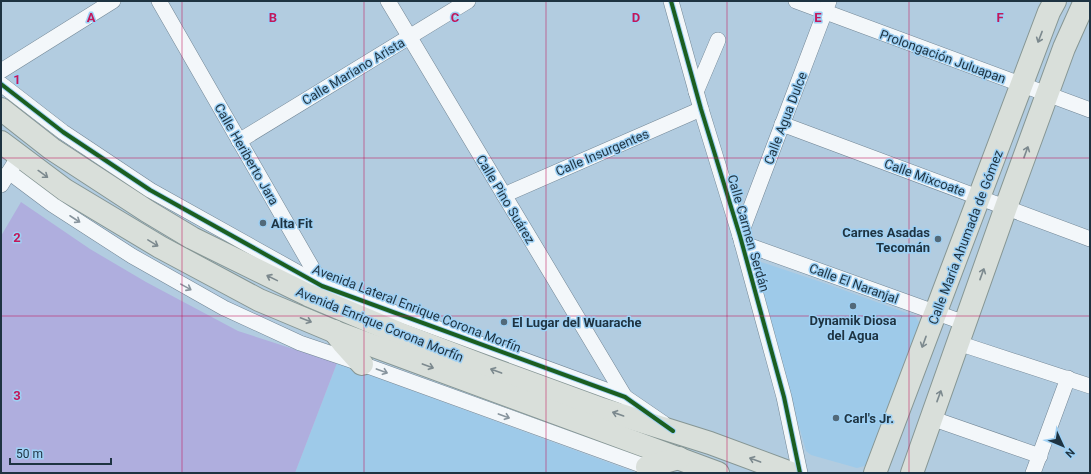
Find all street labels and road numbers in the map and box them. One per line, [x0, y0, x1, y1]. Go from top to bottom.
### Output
street label: Prolongación Juluapan [878, 27, 1008, 86]
street label: Calle Mariano Arista [299, 35, 407, 108]
street label: Calle Agua Dulce [761, 70, 810, 167]
street label: Calle Heriberto Jara [211, 101, 282, 208]
street label: Calle Insurgentes [553, 126, 651, 179]
street label: Calle María Ahumada de Gómez [925, 147, 1006, 327]
street label: Calle Pino Suárez [473, 152, 538, 247]
street label: Calle Mixcoate [882, 156, 968, 199]
street label: Calle Carmen Serdán [725, 173, 772, 293]
street label: Calle El Naranjal [807, 260, 900, 307]
street label: Avenida Lateral Enrique Corona Morfín [310, 262, 523, 355]
street label: Avenida Enrique Corona Morfín [294, 284, 466, 365]

